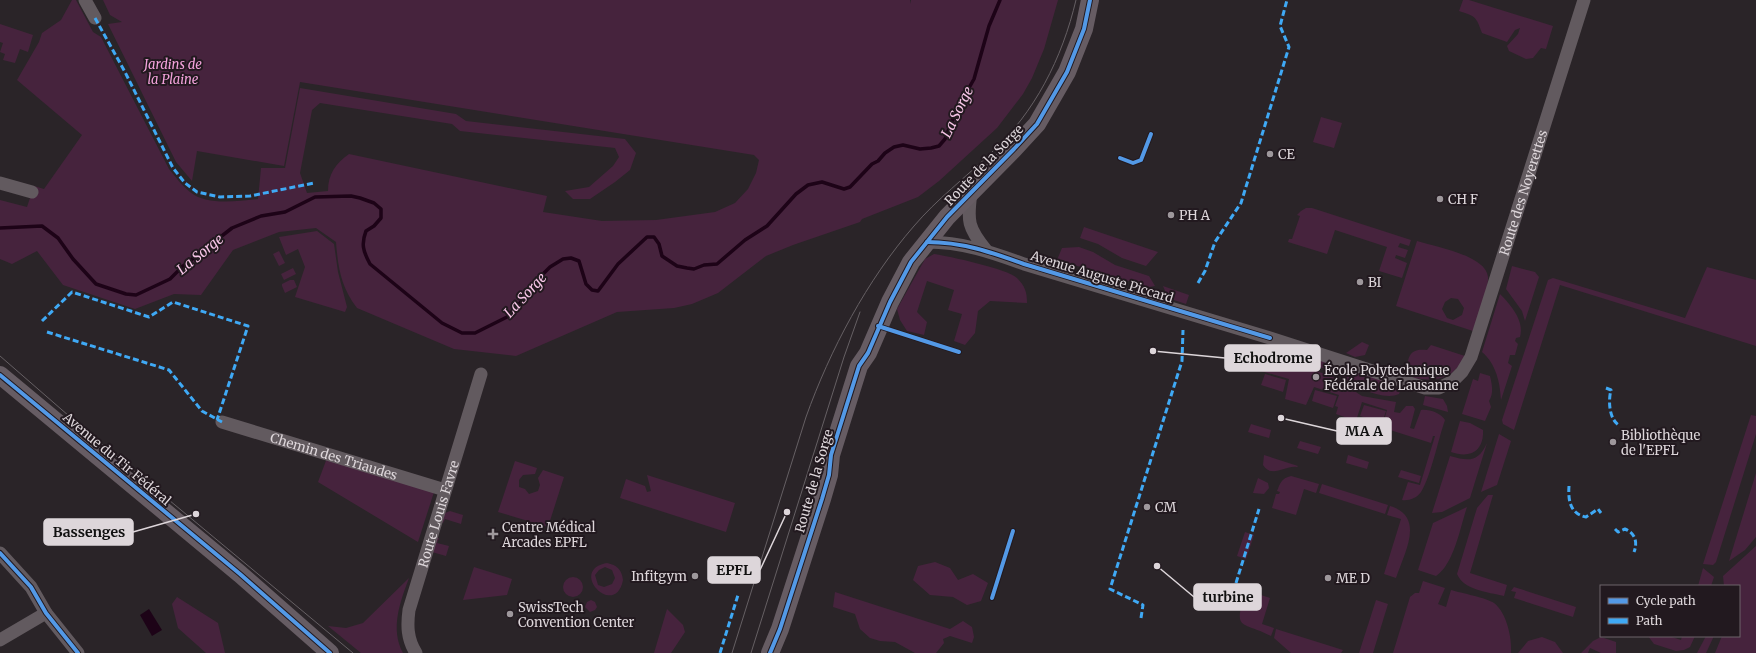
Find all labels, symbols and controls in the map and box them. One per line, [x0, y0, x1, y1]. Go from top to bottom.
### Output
park label: Jardins de la Plaine [142, 56, 202, 88]
water label: La Sorge [937, 83, 977, 141]
street label: Route de la Sorge [941, 121, 1027, 209]
street label: Route des Noyerettes [1495, 128, 1551, 258]
place label: CE [1278, 146, 1295, 163]
marker: CE [1265, 149, 1275, 159]
place label: CH F [1448, 191, 1478, 208]
marker: CH F [1435, 194, 1445, 204]
place label: PH A [1179, 207, 1211, 224]
marker: PH A [1166, 210, 1176, 220]
water label: La Sorge [173, 230, 227, 278]
street label: Avenue Auguste Piccard [1028, 247, 1176, 307]
water label: La Sorge [500, 269, 550, 321]
place label: BI [1368, 274, 1382, 291]
marker: BI [1355, 277, 1365, 287]
callout: Echodrome [1225, 345, 1320, 371]
text: Echodrome [1233, 349, 1313, 367]
place label: École Polytechnique Fédérale de Lausanne [1324, 361, 1459, 394]
marker: École Polytechnique Fédérale de Lausanne [1311, 372, 1321, 382]
street label: Avenue du Tir Fédéral [59, 408, 175, 509]
callout: MA A [1337, 418, 1391, 444]
text: MA A [1345, 422, 1384, 440]
street label: Route de la Sorge [791, 427, 837, 535]
place label: Bibliothèque de l'EPFL [1621, 427, 1700, 459]
street label: Chemin des Triaudes [268, 429, 400, 484]
marker: Bibliothèque de l'EPFL [1608, 437, 1618, 447]
street label: Route Louis Favre [414, 458, 463, 569]
place label: CM [1155, 499, 1176, 516]
marker: CM [1142, 502, 1152, 512]
callout: Bassenges [44, 519, 133, 545]
place label: Centre Médical Arcades EPFL [501, 519, 595, 551]
text: Bassenges [53, 523, 125, 541]
marker: Centre Médical Arcades EPFL [487, 528, 499, 540]
callout: EPFL [708, 557, 760, 583]
text: EPFL [716, 561, 752, 579]
place label: Infitgym [631, 568, 687, 585]
place label: ME D [1336, 570, 1370, 587]
marker: Infitgym [690, 571, 700, 581]
marker: ME D [1323, 573, 1333, 583]
callout: turbine [1194, 584, 1261, 610]
legend [1600, 585, 1740, 637]
text: turbine [1202, 588, 1254, 606]
text: Cycle path [1636, 593, 1696, 608]
place label: SwissTech Convention Center [518, 599, 634, 631]
marker: SwissTech Convention Center [505, 609, 515, 619]
text: Path [1636, 613, 1662, 628]

